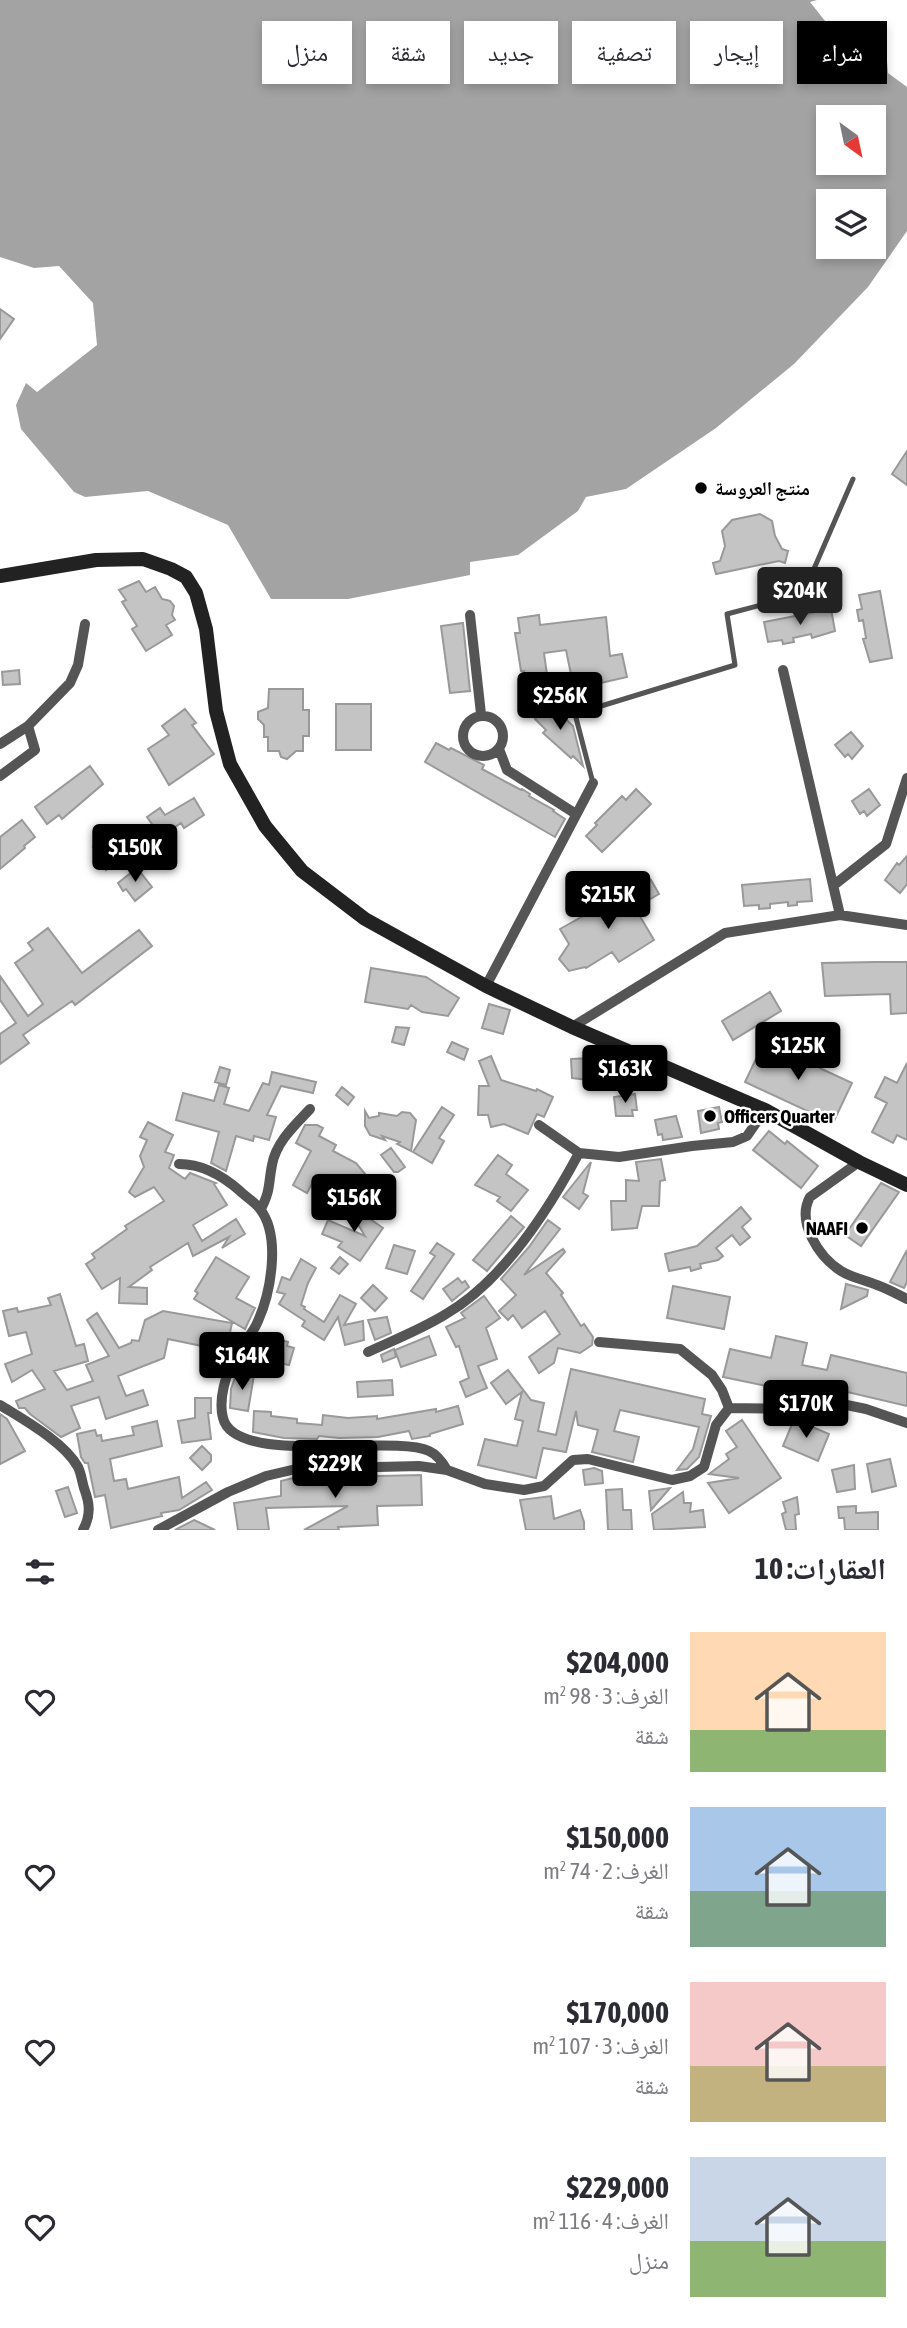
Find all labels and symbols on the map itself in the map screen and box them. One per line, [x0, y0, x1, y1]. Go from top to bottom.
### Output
north arrow [816, 105, 886, 175]
place label: منتج العروسة [715, 477, 810, 501]
marker: منتج العروسة [693, 480, 709, 496]
pin: $204K [751, 568, 849, 627]
pin: $256K [511, 672, 609, 732]
pin: $150K [86, 824, 184, 884]
pin: $215K [559, 872, 657, 931]
pin: $125K [749, 1023, 847, 1082]
pin: $163K [576, 1046, 674, 1105]
place label: Officers Quarter [724, 1105, 835, 1127]
marker: Officers Quarter [702, 1108, 718, 1124]
pin: $156K [305, 1174, 403, 1234]
place label: NAAFI [806, 1217, 848, 1239]
marker: NAAFI [854, 1220, 870, 1236]
pin: $164K [193, 1332, 291, 1392]
pin: $170K [757, 1380, 855, 1440]
pin: $229K [286, 1440, 384, 1500]

